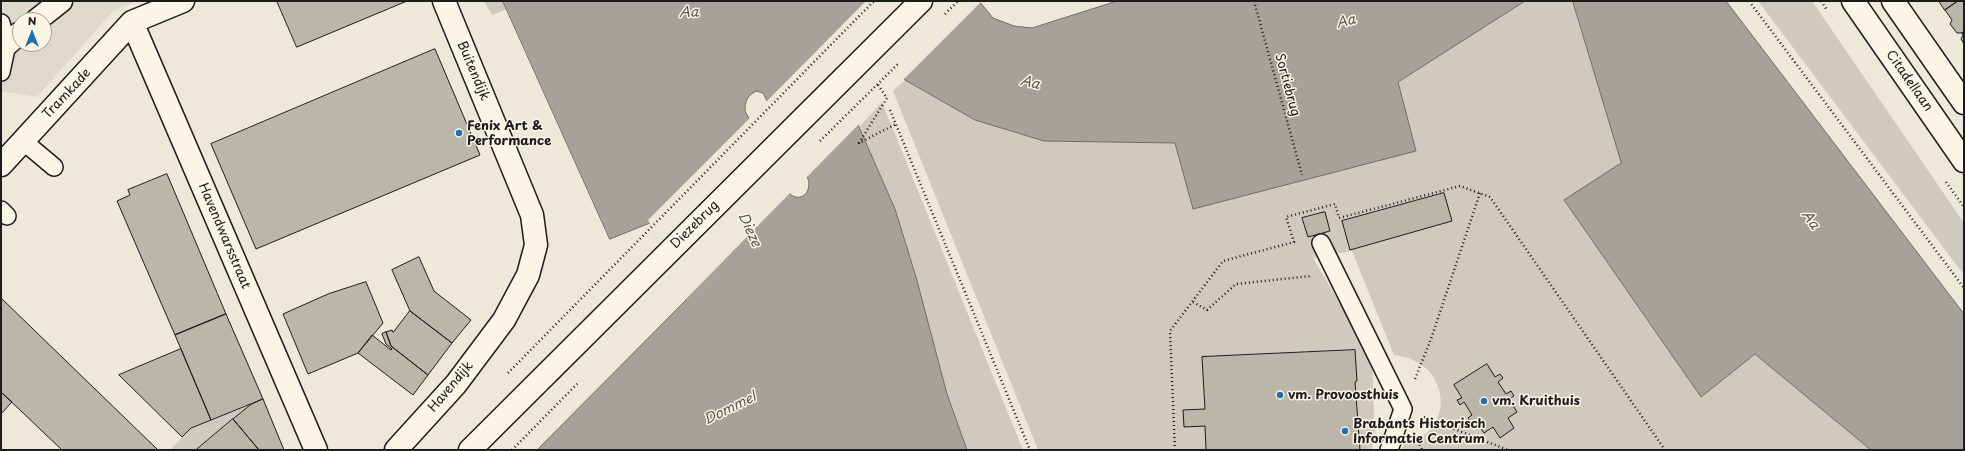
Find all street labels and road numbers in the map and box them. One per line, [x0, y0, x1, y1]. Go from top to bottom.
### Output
street label: Buitendijk [453, 39, 493, 103]
street label: Citadellaan [1882, 47, 1936, 115]
street label: Sortiebrug [1271, 52, 1303, 118]
street label: Tramkade [40, 66, 94, 122]
street label: Havendwarsstraat [195, 181, 253, 291]
street label: Diezebrug [668, 198, 722, 252]
street label: Havendijk [425, 358, 477, 416]

